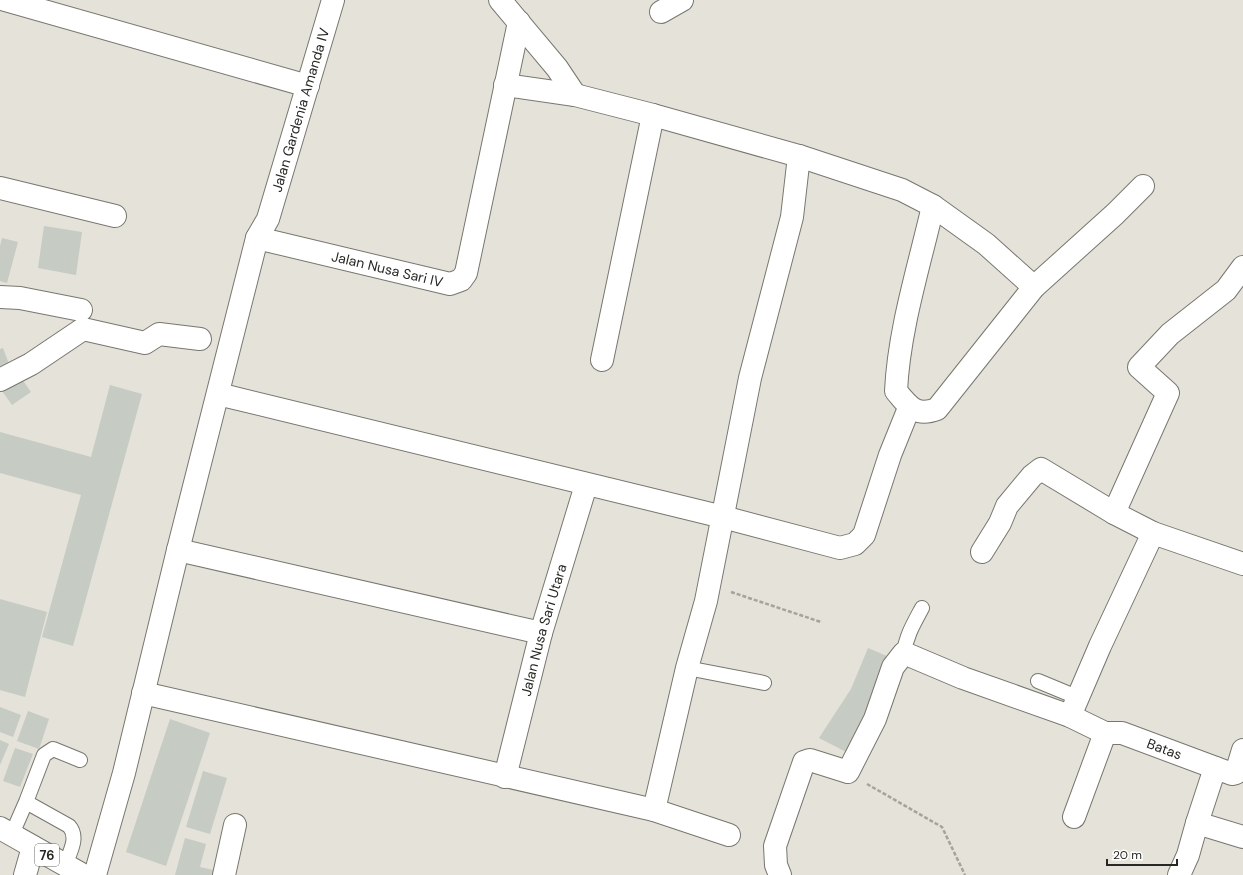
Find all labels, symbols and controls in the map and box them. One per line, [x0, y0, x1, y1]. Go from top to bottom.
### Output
street label: Jalan Gardenia Amanda IV [268, 25, 333, 194]
street label: Jalan Nusa Sari IV [330, 247, 445, 291]
street label: Jalan Nusa Sari Utara [517, 562, 570, 698]
street label: Batas [1144, 734, 1184, 764]
scale bar [1107, 841, 1177, 867]
road number: 76 [35, 844, 59, 866]
text: 20 m [1113, 847, 1142, 863]

